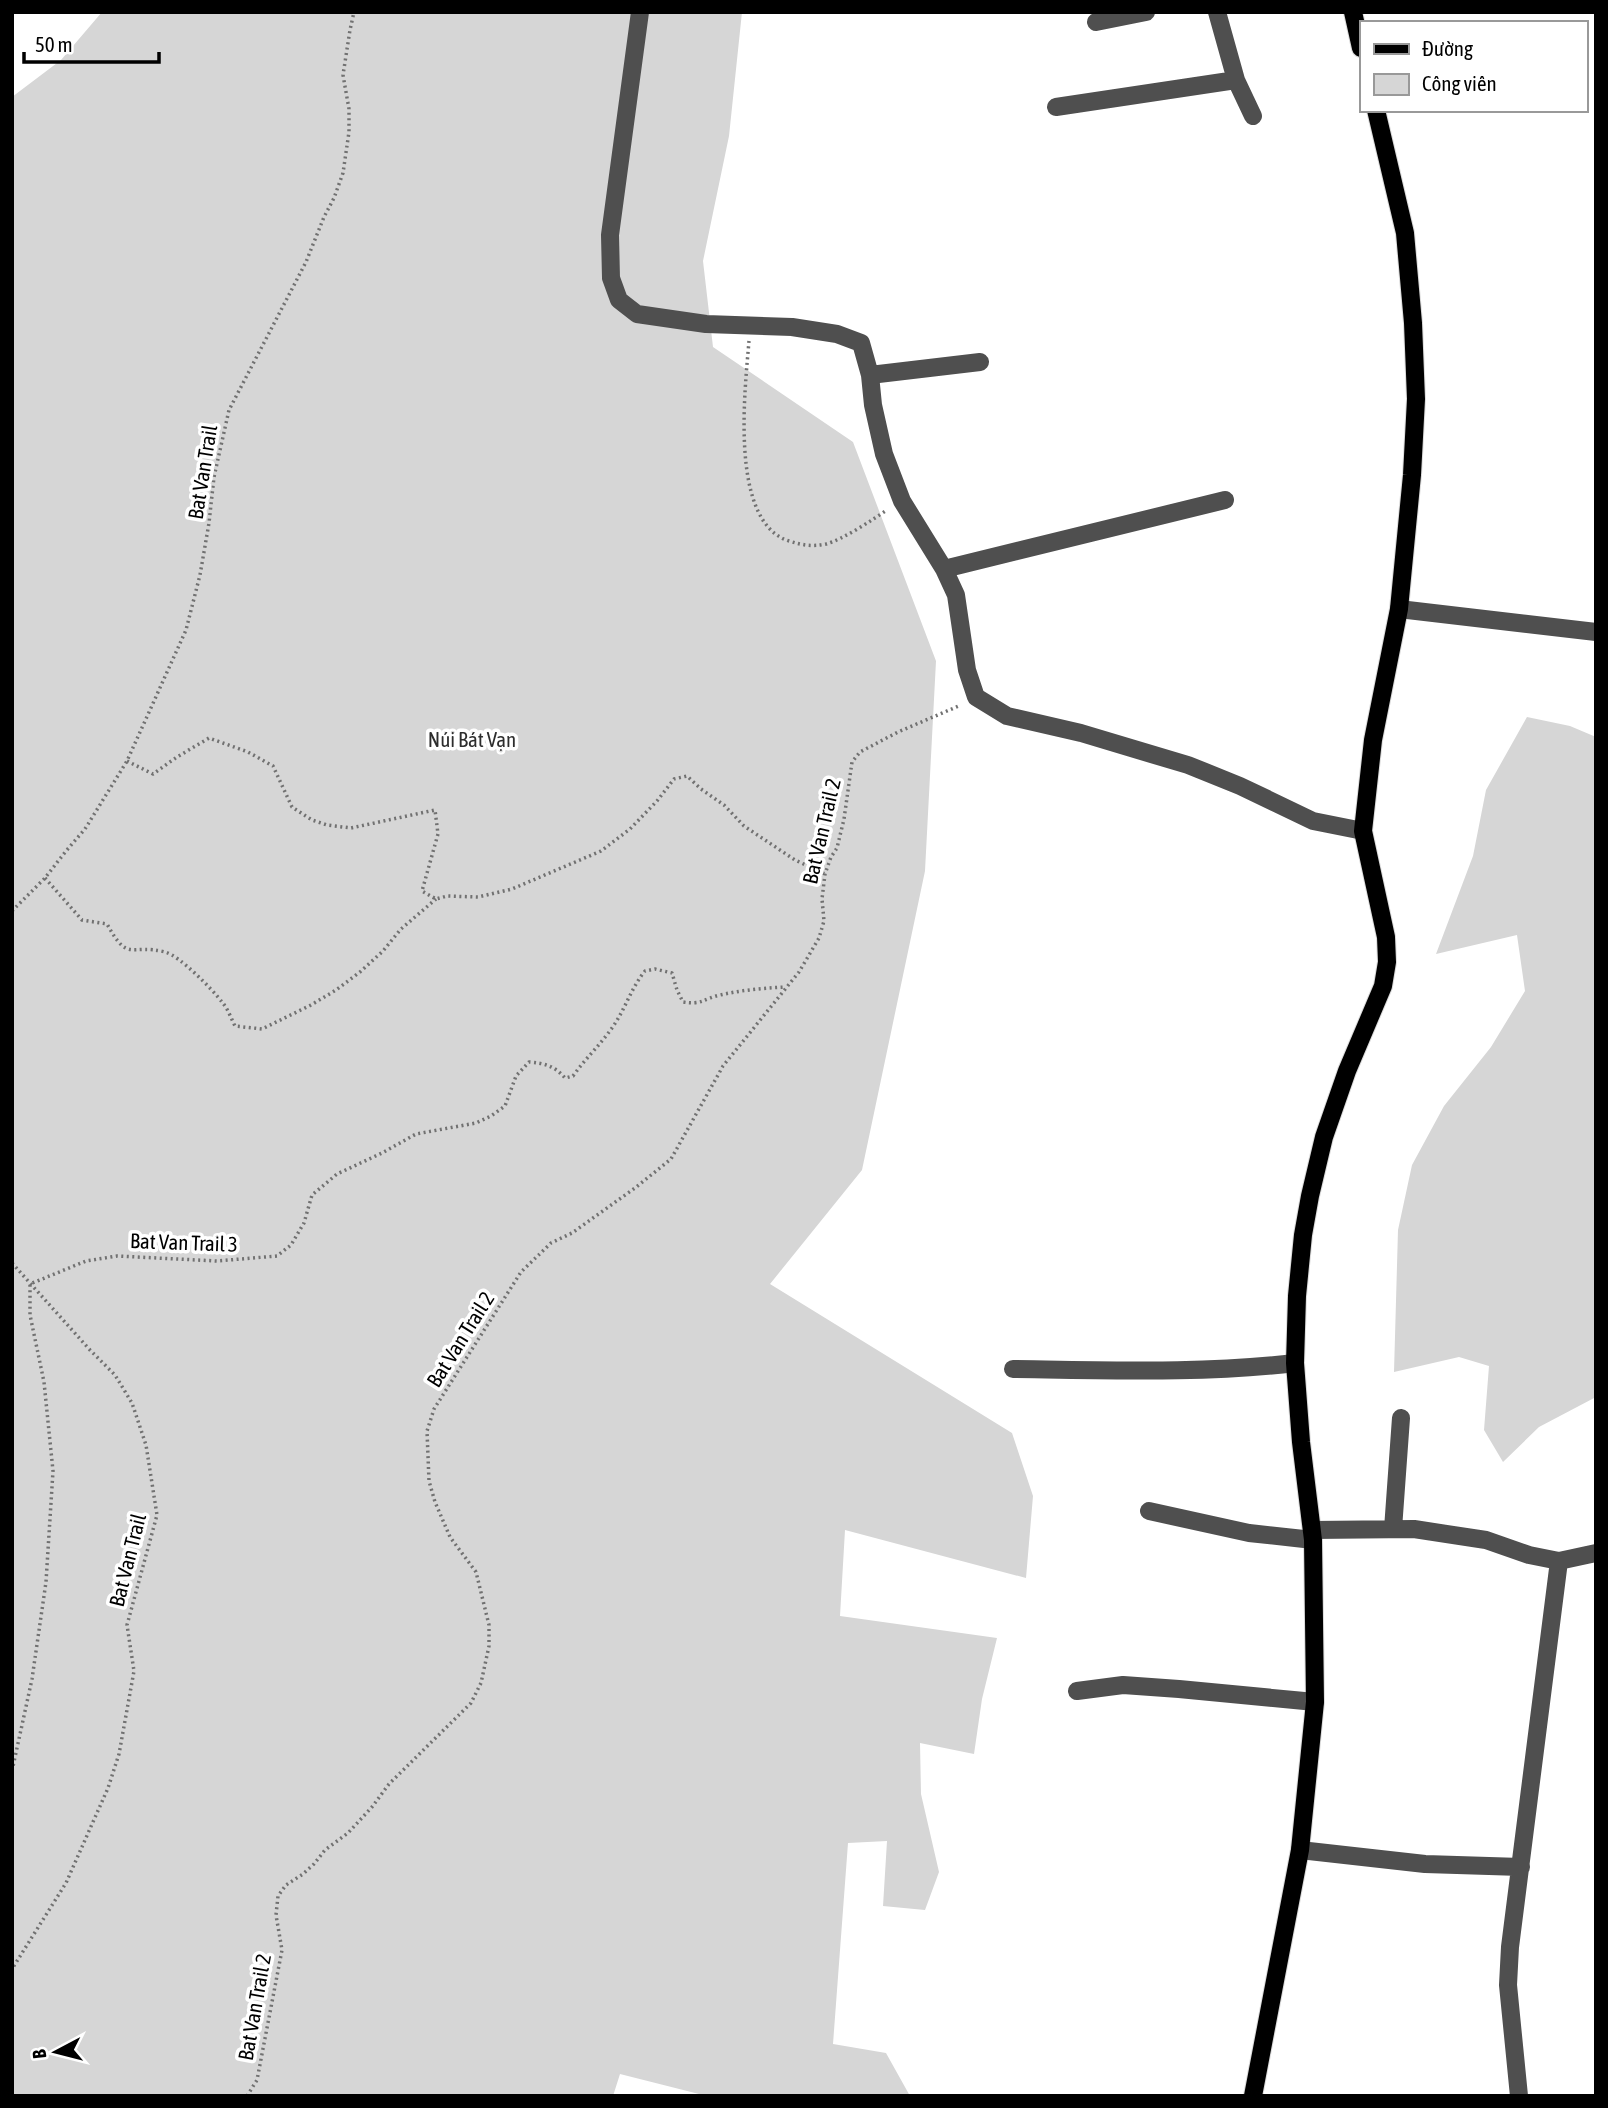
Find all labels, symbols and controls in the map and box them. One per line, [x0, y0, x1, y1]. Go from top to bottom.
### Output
scale bar [24, 21, 159, 65]
legend [1360, 21, 1587, 112]
text: 50 m [35, 32, 73, 56]
text: Đường [1422, 36, 1473, 60]
text: Công viên [1422, 71, 1497, 95]
street label: Bat Van Trail [183, 423, 221, 521]
park label: Núi Bát Vạn [428, 727, 516, 751]
street label: Bat Van Trail 2 [797, 776, 845, 886]
street label: Bat Van Trail 3 [130, 1228, 238, 1256]
street label: Bat Van Trail 2 [421, 1287, 499, 1391]
street label: Bat Van Trail [104, 1511, 150, 1609]
street label: Bat Van Trail 2 [233, 1952, 275, 2062]
north arrow [21, 2017, 91, 2087]
text: B [28, 2048, 51, 2060]

